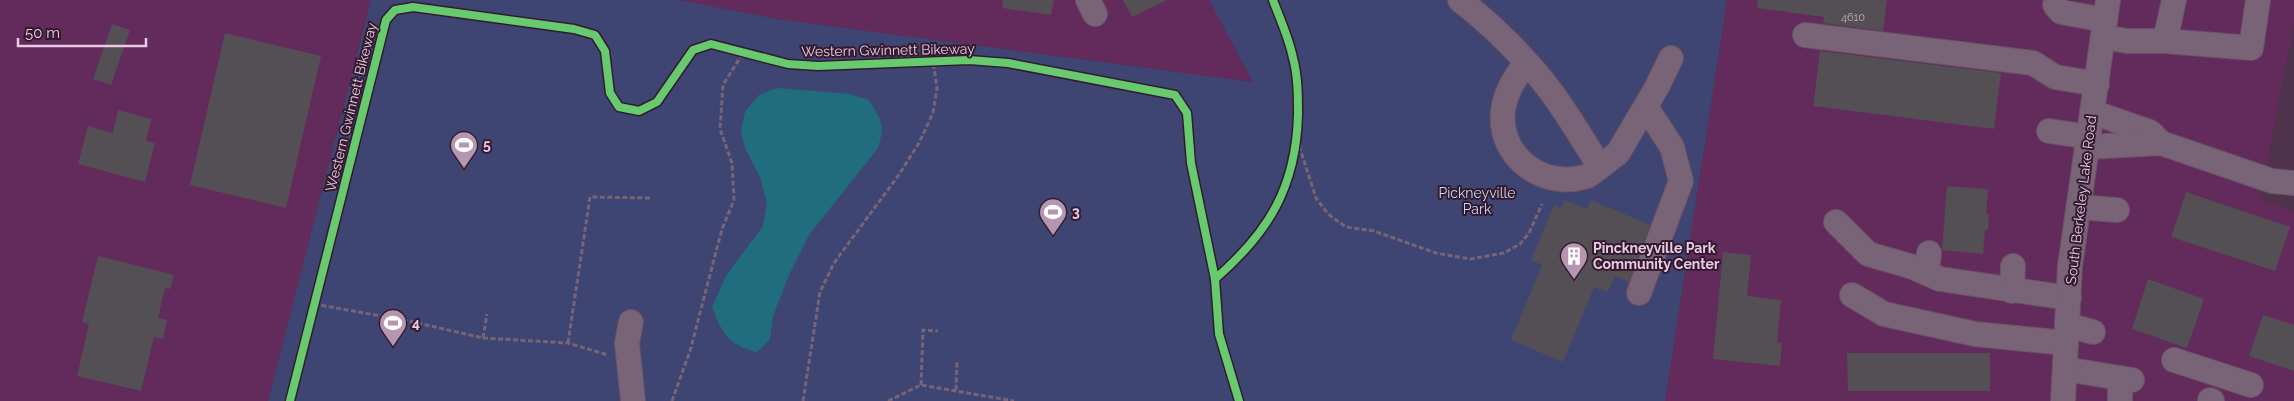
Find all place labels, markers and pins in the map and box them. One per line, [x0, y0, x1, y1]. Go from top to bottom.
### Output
sports icon: 5 [449, 130, 479, 169]
place label: 5 [483, 137, 491, 153]
sports icon: 3 [1038, 197, 1068, 236]
place label: 3 [1072, 204, 1080, 220]
place label: Pinckneyville Park Community Center [1593, 240, 1720, 272]
building icon: Pinckneyville Park Community Center [1559, 241, 1589, 280]
sports icon: 4 [378, 308, 408, 347]
place label: 4 [412, 315, 420, 331]

